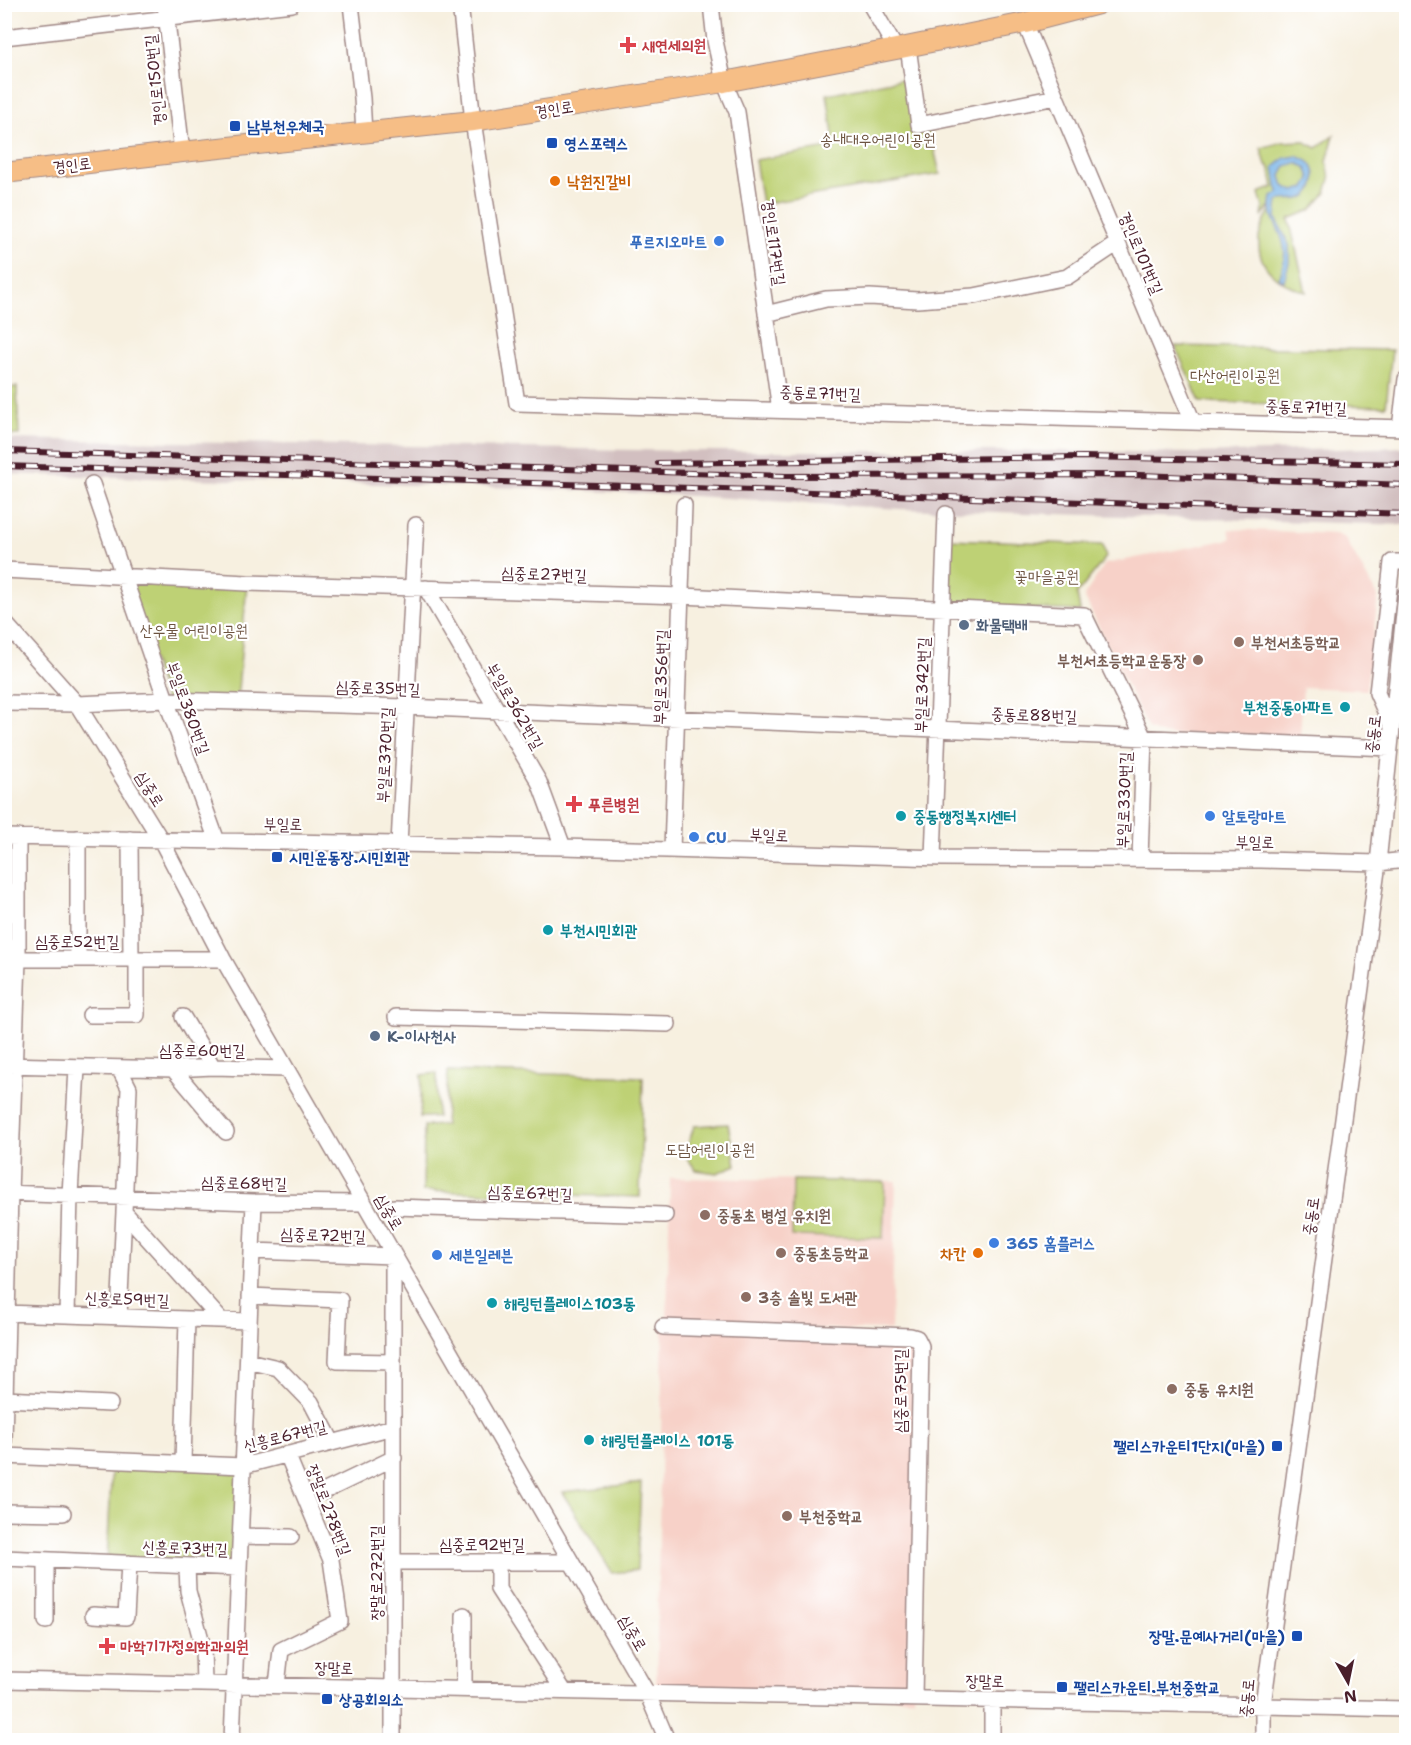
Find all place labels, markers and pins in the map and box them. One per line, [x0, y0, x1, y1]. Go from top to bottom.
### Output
place label: 새연세의원 [641, 35, 707, 56]
marker: 새연세의원 [619, 36, 637, 54]
place label: 남부천우체국 [247, 116, 324, 137]
marker: 남부천우체국 [228, 119, 242, 133]
place label: 영스포렉스 [564, 133, 628, 154]
marker: 영스포렉스 [545, 136, 559, 150]
place label: 낙원진갈비 [567, 171, 631, 192]
marker: 낙원진갈비 [548, 174, 562, 188]
place label: 푸르지오마트 [630, 231, 707, 252]
marker: 푸르지오마트 [712, 234, 726, 248]
place label: 화물택배 [976, 615, 1028, 636]
marker: 화물택배 [957, 618, 971, 632]
place label: 부천서초등학교 [1251, 632, 1341, 653]
marker: 부천서초등학교 [1232, 635, 1246, 649]
place label: 부천서초등학교운동장 [1057, 650, 1186, 671]
marker: 부천서초등학교운동장 [1191, 653, 1205, 667]
place label: 부천중동아파트 [1243, 697, 1333, 718]
marker: 부천중동아파트 [1338, 700, 1352, 714]
place label: 푸른병원 [588, 794, 640, 815]
marker: 푸른병원 [565, 795, 583, 813]
place label: 중동행정복지센터 [913, 806, 1016, 827]
place label: 알토랑마트 [1222, 806, 1287, 827]
marker: 중동행정복지센터 [894, 809, 908, 823]
marker: 알토랑마트 [1203, 809, 1217, 823]
place label: CU [706, 827, 727, 848]
marker: CU [687, 830, 701, 844]
place label: 시민운동장.시민회관 [289, 847, 410, 868]
marker: 시민운동장.시민회관 [270, 850, 284, 864]
place label: 부천시민회관 [560, 920, 637, 941]
marker: 부천시민회관 [541, 923, 555, 937]
place label: K-이사천사 [387, 1026, 456, 1047]
marker: K-이사천사 [368, 1029, 382, 1043]
place label: 중동초 병설 유치원 [717, 1205, 831, 1226]
marker: 중동초 병설 유치원 [698, 1208, 712, 1222]
place label: 365 홈플러스 [1006, 1233, 1095, 1254]
marker: 365 홈플러스 [987, 1236, 1001, 1250]
place label: 중동초등학교 [793, 1243, 870, 1264]
place label: 차칸 [939, 1243, 966, 1264]
place label: 세븐일레븐 [449, 1245, 514, 1266]
marker: 중동초등학교 [774, 1246, 788, 1260]
marker: 차칸 [971, 1246, 985, 1260]
marker: 세븐일레븐 [430, 1248, 444, 1262]
place label: 3층 솔빛 도서관 [758, 1287, 858, 1308]
marker: 3층 솔빛 도서관 [739, 1290, 753, 1304]
place label: 해링턴플레이스103동 [503, 1293, 636, 1314]
marker: 해링턴플레이스103동 [485, 1296, 499, 1310]
place label: 중동 유치원 [1184, 1379, 1254, 1400]
marker: 중동 유치원 [1165, 1382, 1179, 1396]
place label: 해링턴플레이스 101동 [600, 1430, 735, 1451]
marker: 해링턴플레이스 101동 [582, 1433, 596, 1447]
place label: 팰리스카운티1단지(마을) [1113, 1436, 1265, 1457]
marker: 팰리스카운티1단지(마을) [1270, 1439, 1284, 1453]
place label: 부천중학교 [799, 1506, 863, 1527]
marker: 부천중학교 [780, 1509, 794, 1523]
place label: 장말.문예사거리(마을) [1149, 1626, 1285, 1647]
marker: 장말.문예사거리(마을) [1290, 1629, 1304, 1643]
place label: 마학기가정의학과의원 [120, 1636, 249, 1657]
marker: 마학기가정의학과의원 [98, 1637, 116, 1655]
place label: 팰리스카운티.부천중학교 [1073, 1677, 1221, 1698]
marker: 팰리스카운티.부천중학교 [1055, 1680, 1069, 1694]
place label: 상공회의소 [339, 1689, 404, 1710]
marker: 상공회의소 [320, 1692, 334, 1706]

